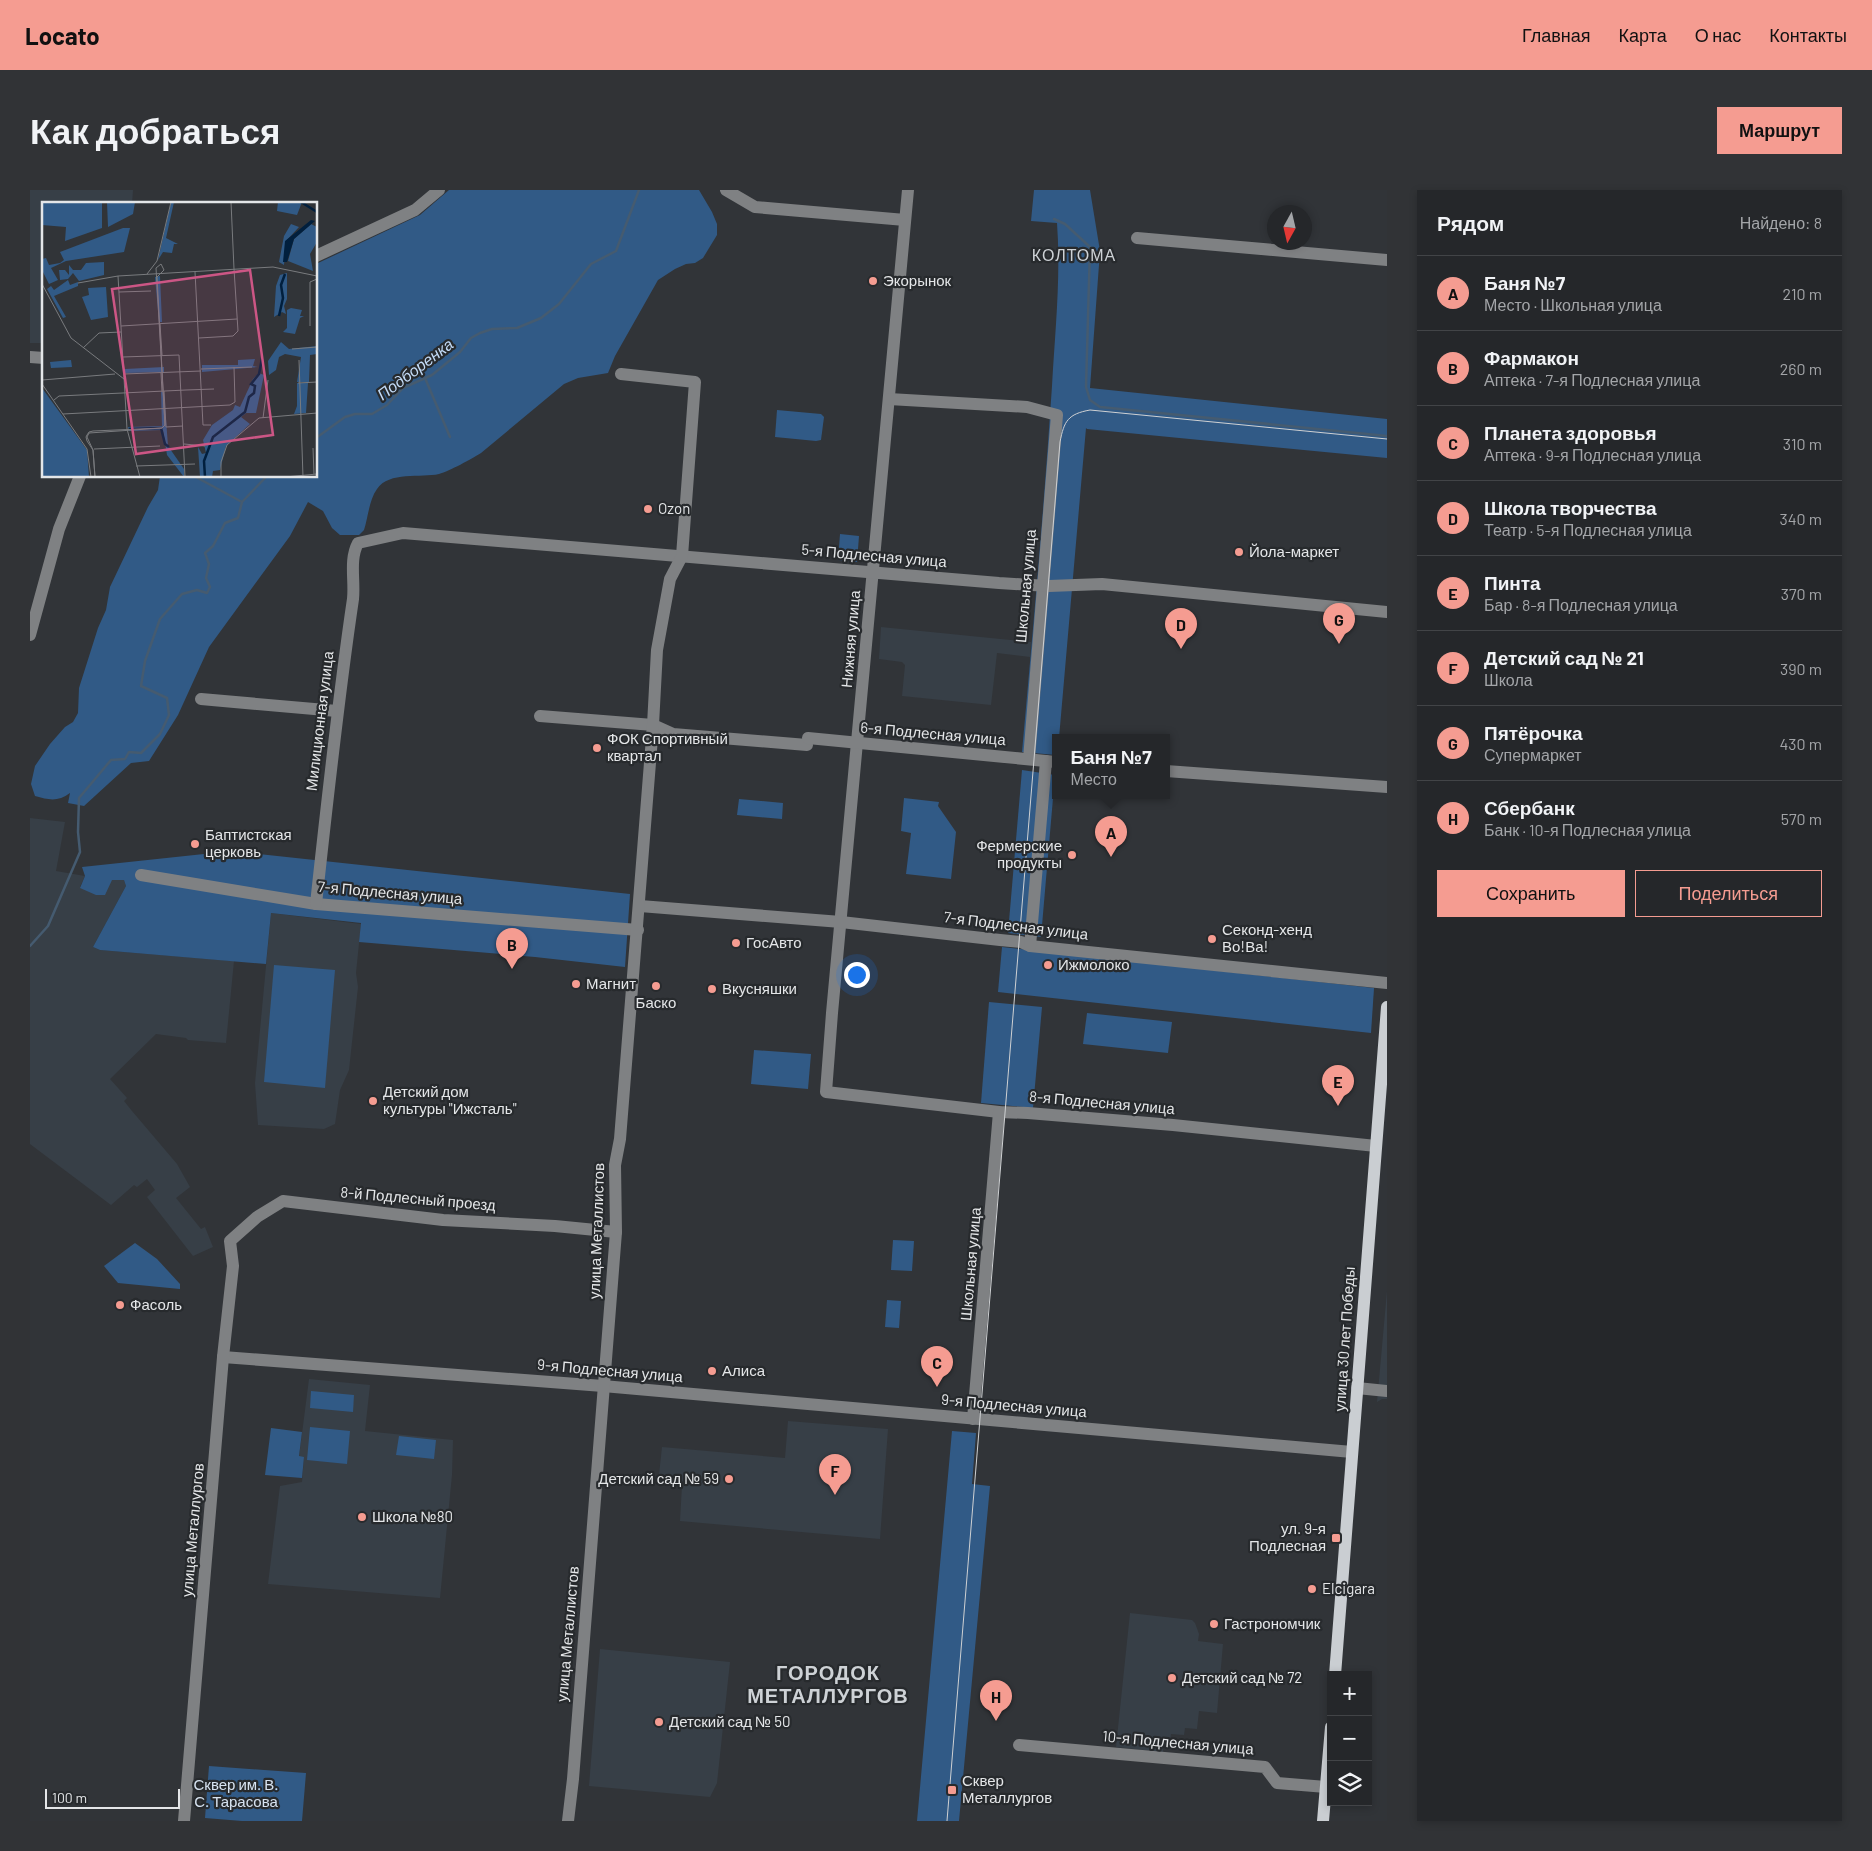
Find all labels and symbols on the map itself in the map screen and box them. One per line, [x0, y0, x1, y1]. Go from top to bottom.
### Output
inset map [42, 202, 318, 478]
north arrow [1267, 205, 1312, 250]
district label: КОЛТОМА [1032, 245, 1116, 264]
place label: Экорынок [883, 271, 952, 289]
marker: Экорынок [867, 275, 879, 287]
water label: Подборенка [373, 334, 457, 403]
place label: Ozon [658, 499, 690, 517]
marker: Ozon [642, 503, 654, 515]
street label: Школьная улица [1011, 528, 1039, 644]
street label: 5-я Подлесная улица [801, 540, 948, 570]
place label: Йола-маркет [1249, 542, 1339, 560]
marker: Йола-маркет [1233, 546, 1245, 558]
street label: Нижняя улица [837, 589, 863, 689]
pin: G [1323, 603, 1355, 644]
pin: D [1165, 608, 1197, 649]
street label: Милиционная улица [302, 649, 337, 792]
street label: 6-я Подлесная улица [860, 718, 1007, 748]
place label: ФОК Спортивный квартал [607, 729, 728, 764]
marker: ФОК Спортивный квартал [591, 742, 603, 754]
pin: A [1095, 816, 1127, 857]
place label: Баптистская церковь [205, 825, 292, 860]
place label: Фермерские продукты [976, 836, 1062, 871]
marker: Баптистская церковь [189, 838, 201, 850]
marker: Фермерские продукты [1066, 849, 1078, 861]
street label: 7-я Подлесная улица [317, 877, 464, 907]
street label: 7-я Подлесная улица [943, 907, 1090, 943]
place label: Секонд-хенд Во!Ва! [1222, 920, 1312, 955]
pin: B [496, 928, 528, 969]
place label: ГосАвто [746, 933, 802, 951]
marker: Секонд-хенд Во!Ва! [1206, 933, 1218, 945]
marker: ГосАвто [730, 937, 742, 949]
place label: Ижмолоко [1058, 955, 1129, 973]
marker: Ижмолоко [1042, 959, 1054, 971]
your location [844, 962, 870, 988]
place label: Магнит [586, 974, 636, 992]
marker: Магнит [570, 978, 582, 990]
place label: Вкусняшки [722, 979, 797, 997]
marker: Баско [650, 980, 662, 992]
marker: Вкусняшки [706, 983, 718, 995]
place label: Баско [636, 993, 676, 1011]
pin: E [1322, 1065, 1354, 1106]
place label: Детский дом культуры "Ижсталь" [383, 1082, 517, 1117]
street label: 8-я Подлесная улица [1029, 1087, 1176, 1117]
marker: Детский дом культуры "Ижсталь" [367, 1095, 379, 1107]
street label: улица Металлистов [585, 1163, 607, 1299]
street label: 8-й Подлесный проезд [340, 1182, 497, 1214]
street label: Школьная улица [956, 1206, 984, 1322]
street label: улица 30 лет Победы [1330, 1266, 1358, 1412]
place label: Фасоль [130, 1295, 182, 1313]
marker: Фасоль [114, 1299, 126, 1311]
pin: C [921, 1346, 953, 1387]
street label: 9-я Подлесная улица [537, 1355, 684, 1385]
place label: Алиса [722, 1361, 766, 1379]
marker: Алиса [706, 1365, 718, 1377]
street label: 9-я Подлесная улица [941, 1390, 1088, 1420]
pin: F [819, 1454, 851, 1495]
street label: улица Металлургов [177, 1462, 207, 1598]
place label: Детский сад № 59 [598, 1469, 719, 1487]
marker: Детский сад № 59 [723, 1473, 735, 1485]
place label: Школа №80 [372, 1507, 453, 1525]
marker: Школа №80 [356, 1511, 368, 1523]
place label: ул. 9-я Подлесная [1249, 1519, 1326, 1554]
marker: ул. 9-я Подлесная [1330, 1532, 1342, 1544]
street label: улица Металлистов [552, 1565, 582, 1703]
place label: Elcigara [1322, 1579, 1375, 1597]
marker: Elcigara [1306, 1583, 1318, 1595]
place label: Гастрономчик [1224, 1614, 1321, 1632]
marker: Гастрономчик [1208, 1618, 1220, 1630]
district label: ГОРОДОК МЕТАЛЛУРГОВ [747, 1660, 909, 1707]
place label: Детский сад № 72 [1182, 1668, 1302, 1686]
marker: Детский сад № 72 [1166, 1672, 1178, 1684]
pin: H [980, 1680, 1012, 1721]
place label: Детский сад № 50 [669, 1712, 790, 1730]
marker: Детский сад № 50 [653, 1716, 665, 1728]
street label: 10-я Подлесная улица [1102, 1726, 1255, 1758]
place label: Сквер Металлургов [962, 1771, 1052, 1806]
park label: Сквер им. В. С. Тарасова [194, 1775, 278, 1810]
marker: Сквер Металлургов [946, 1784, 958, 1796]
scale bar [45, 1786, 180, 1809]

